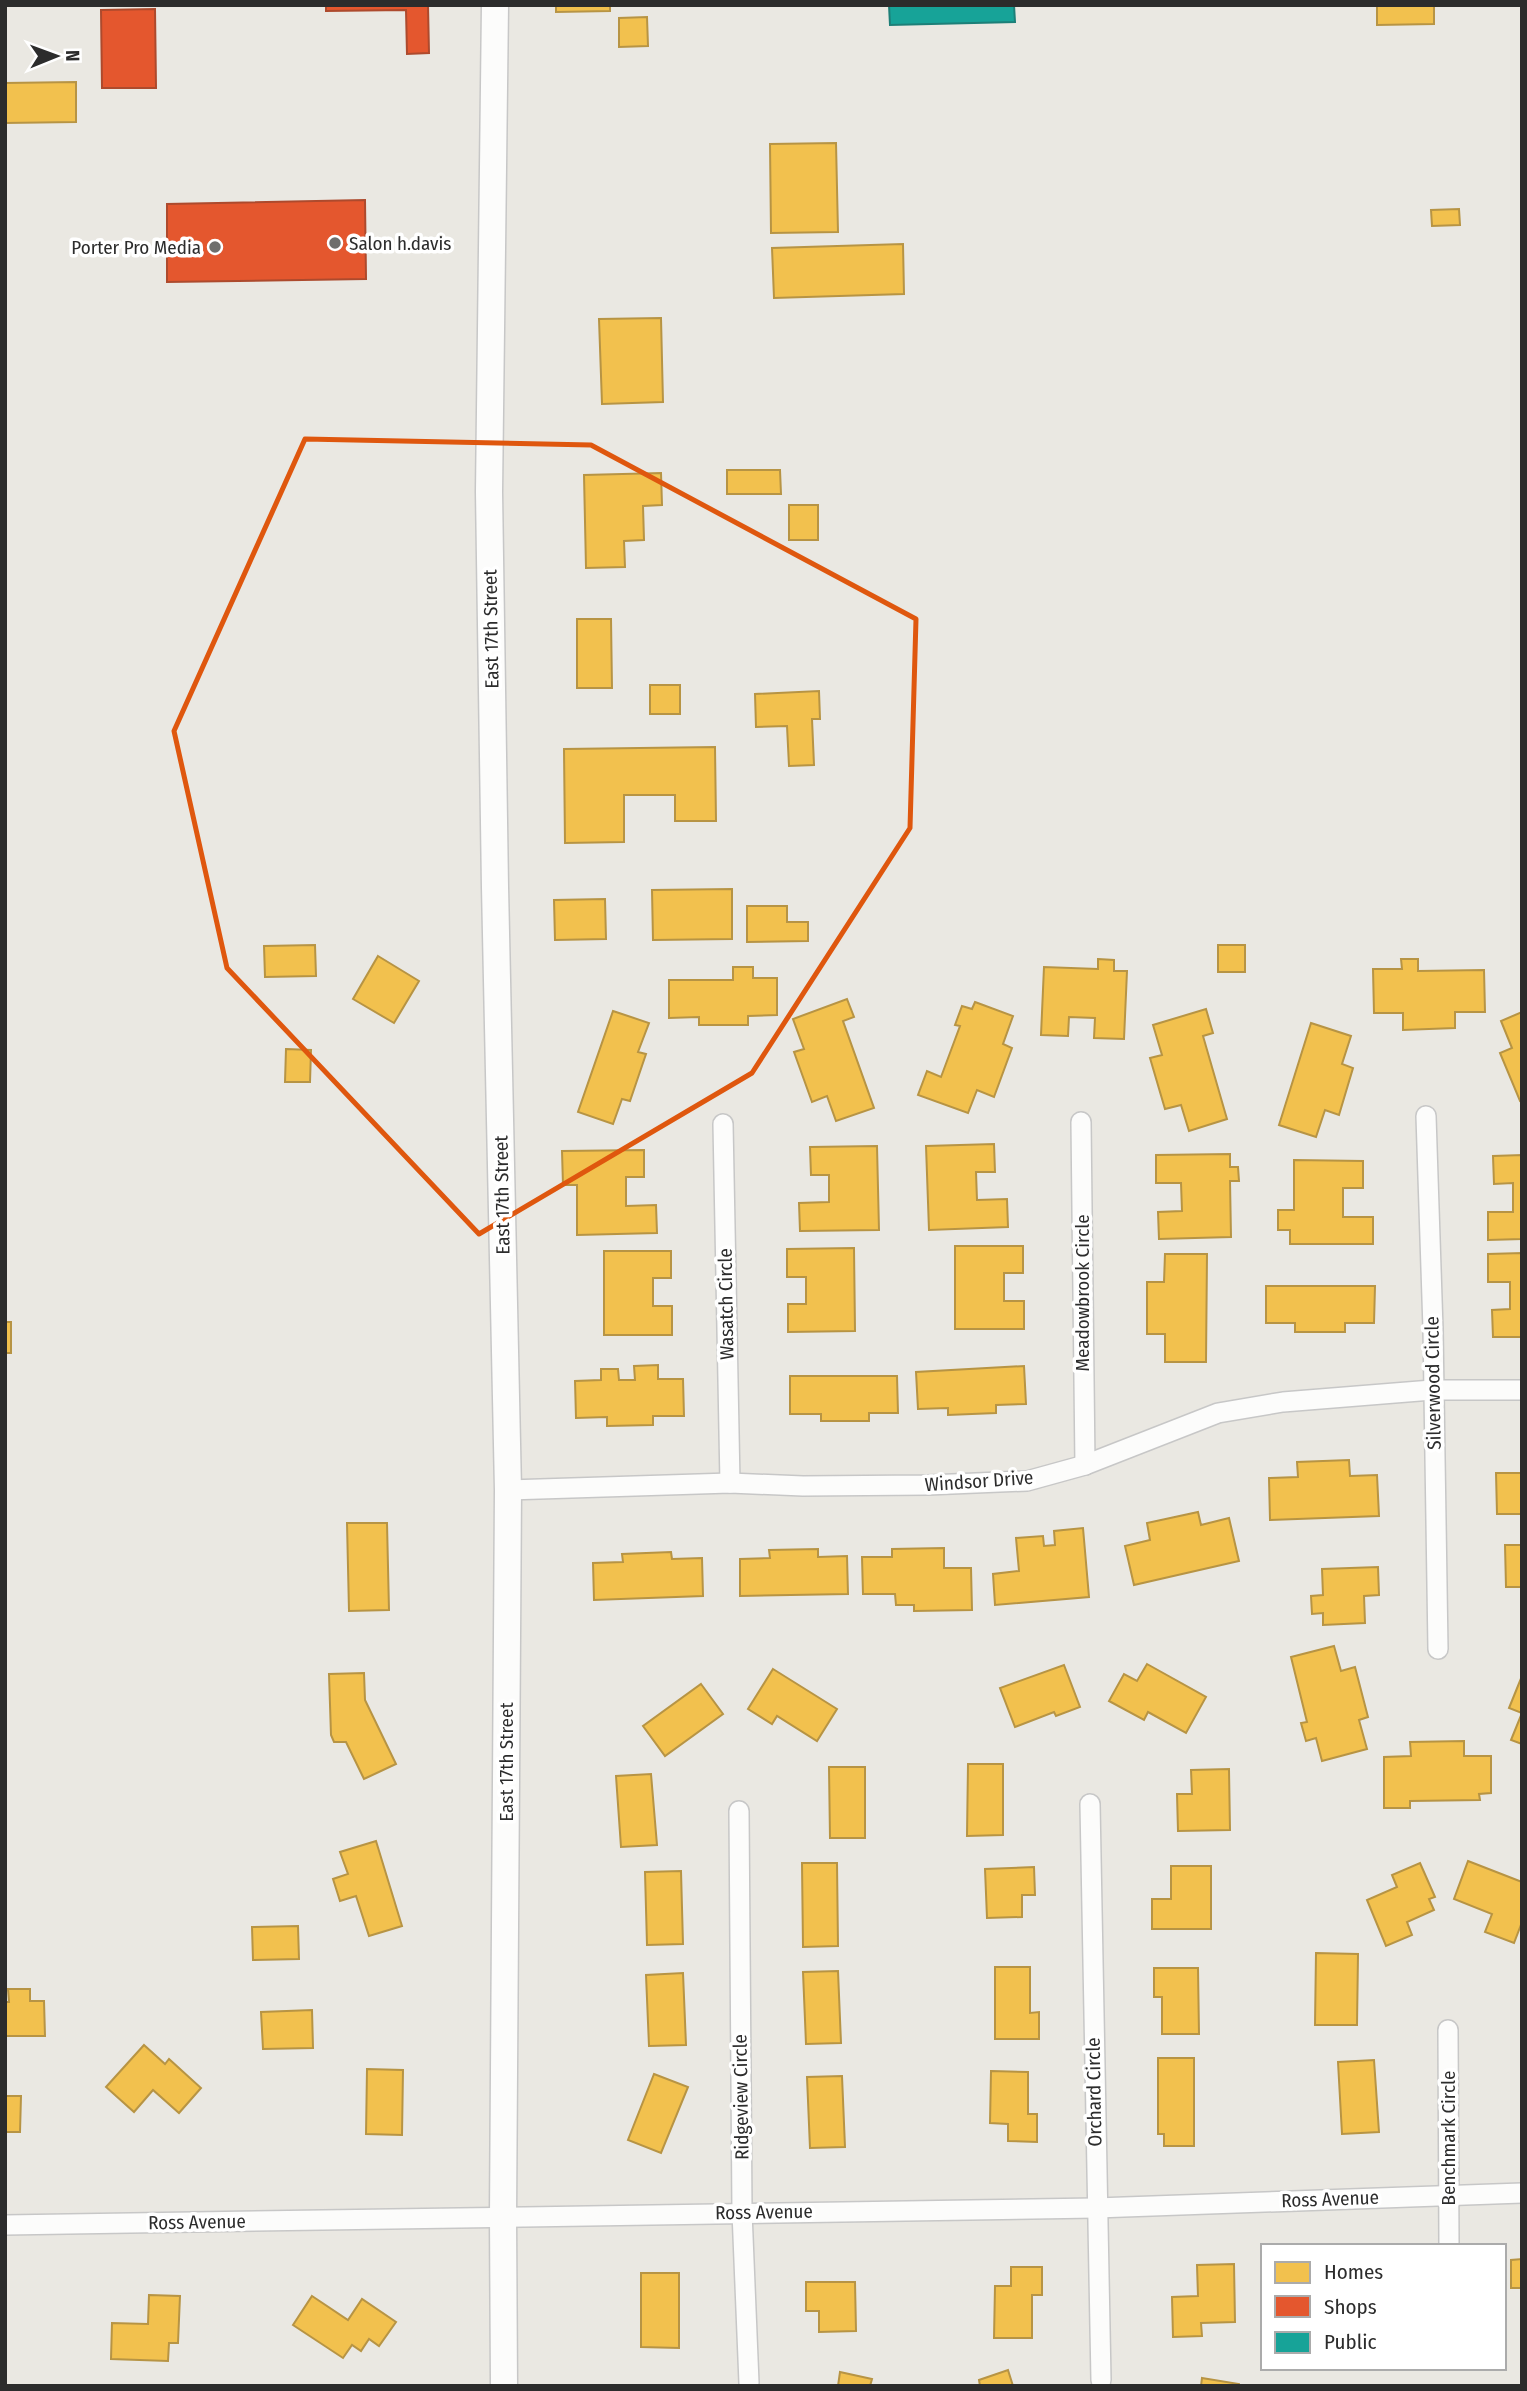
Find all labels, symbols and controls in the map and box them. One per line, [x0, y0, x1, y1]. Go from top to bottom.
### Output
north arrow [21, 21, 91, 91]
text: N [61, 50, 84, 62]
place label: Salon h.davis [349, 232, 451, 255]
marker: Salon h.davis [327, 235, 343, 251]
place label: Porter Pro Media [71, 236, 201, 259]
marker: Porter Pro Media [207, 239, 223, 255]
street label: East 17th Street [478, 568, 504, 689]
street label: East 17th Street [489, 1134, 515, 1255]
street label: Meadowbrook Circle [1071, 1214, 1094, 1372]
street label: Wasatch Circle [714, 1248, 738, 1360]
street label: Silverwood Circle [1420, 1316, 1446, 1450]
street label: Windsor Drive [924, 1466, 1034, 1496]
street label: East 17th Street [495, 1702, 518, 1822]
street label: Ridgeview Circle [728, 2034, 754, 2160]
street label: Orchard Circle [1082, 2037, 1106, 2147]
street label: Benchmark Circle [1437, 2071, 1460, 2205]
street label: Ross Avenue [1281, 2186, 1379, 2212]
street label: Ross Avenue [715, 2200, 813, 2224]
street label: Ross Avenue [148, 2210, 246, 2234]
legend [1261, 2244, 1506, 2370]
text: Homes [1324, 2259, 1383, 2285]
text: Shops [1324, 2294, 1377, 2320]
text: Public [1324, 2329, 1376, 2355]

